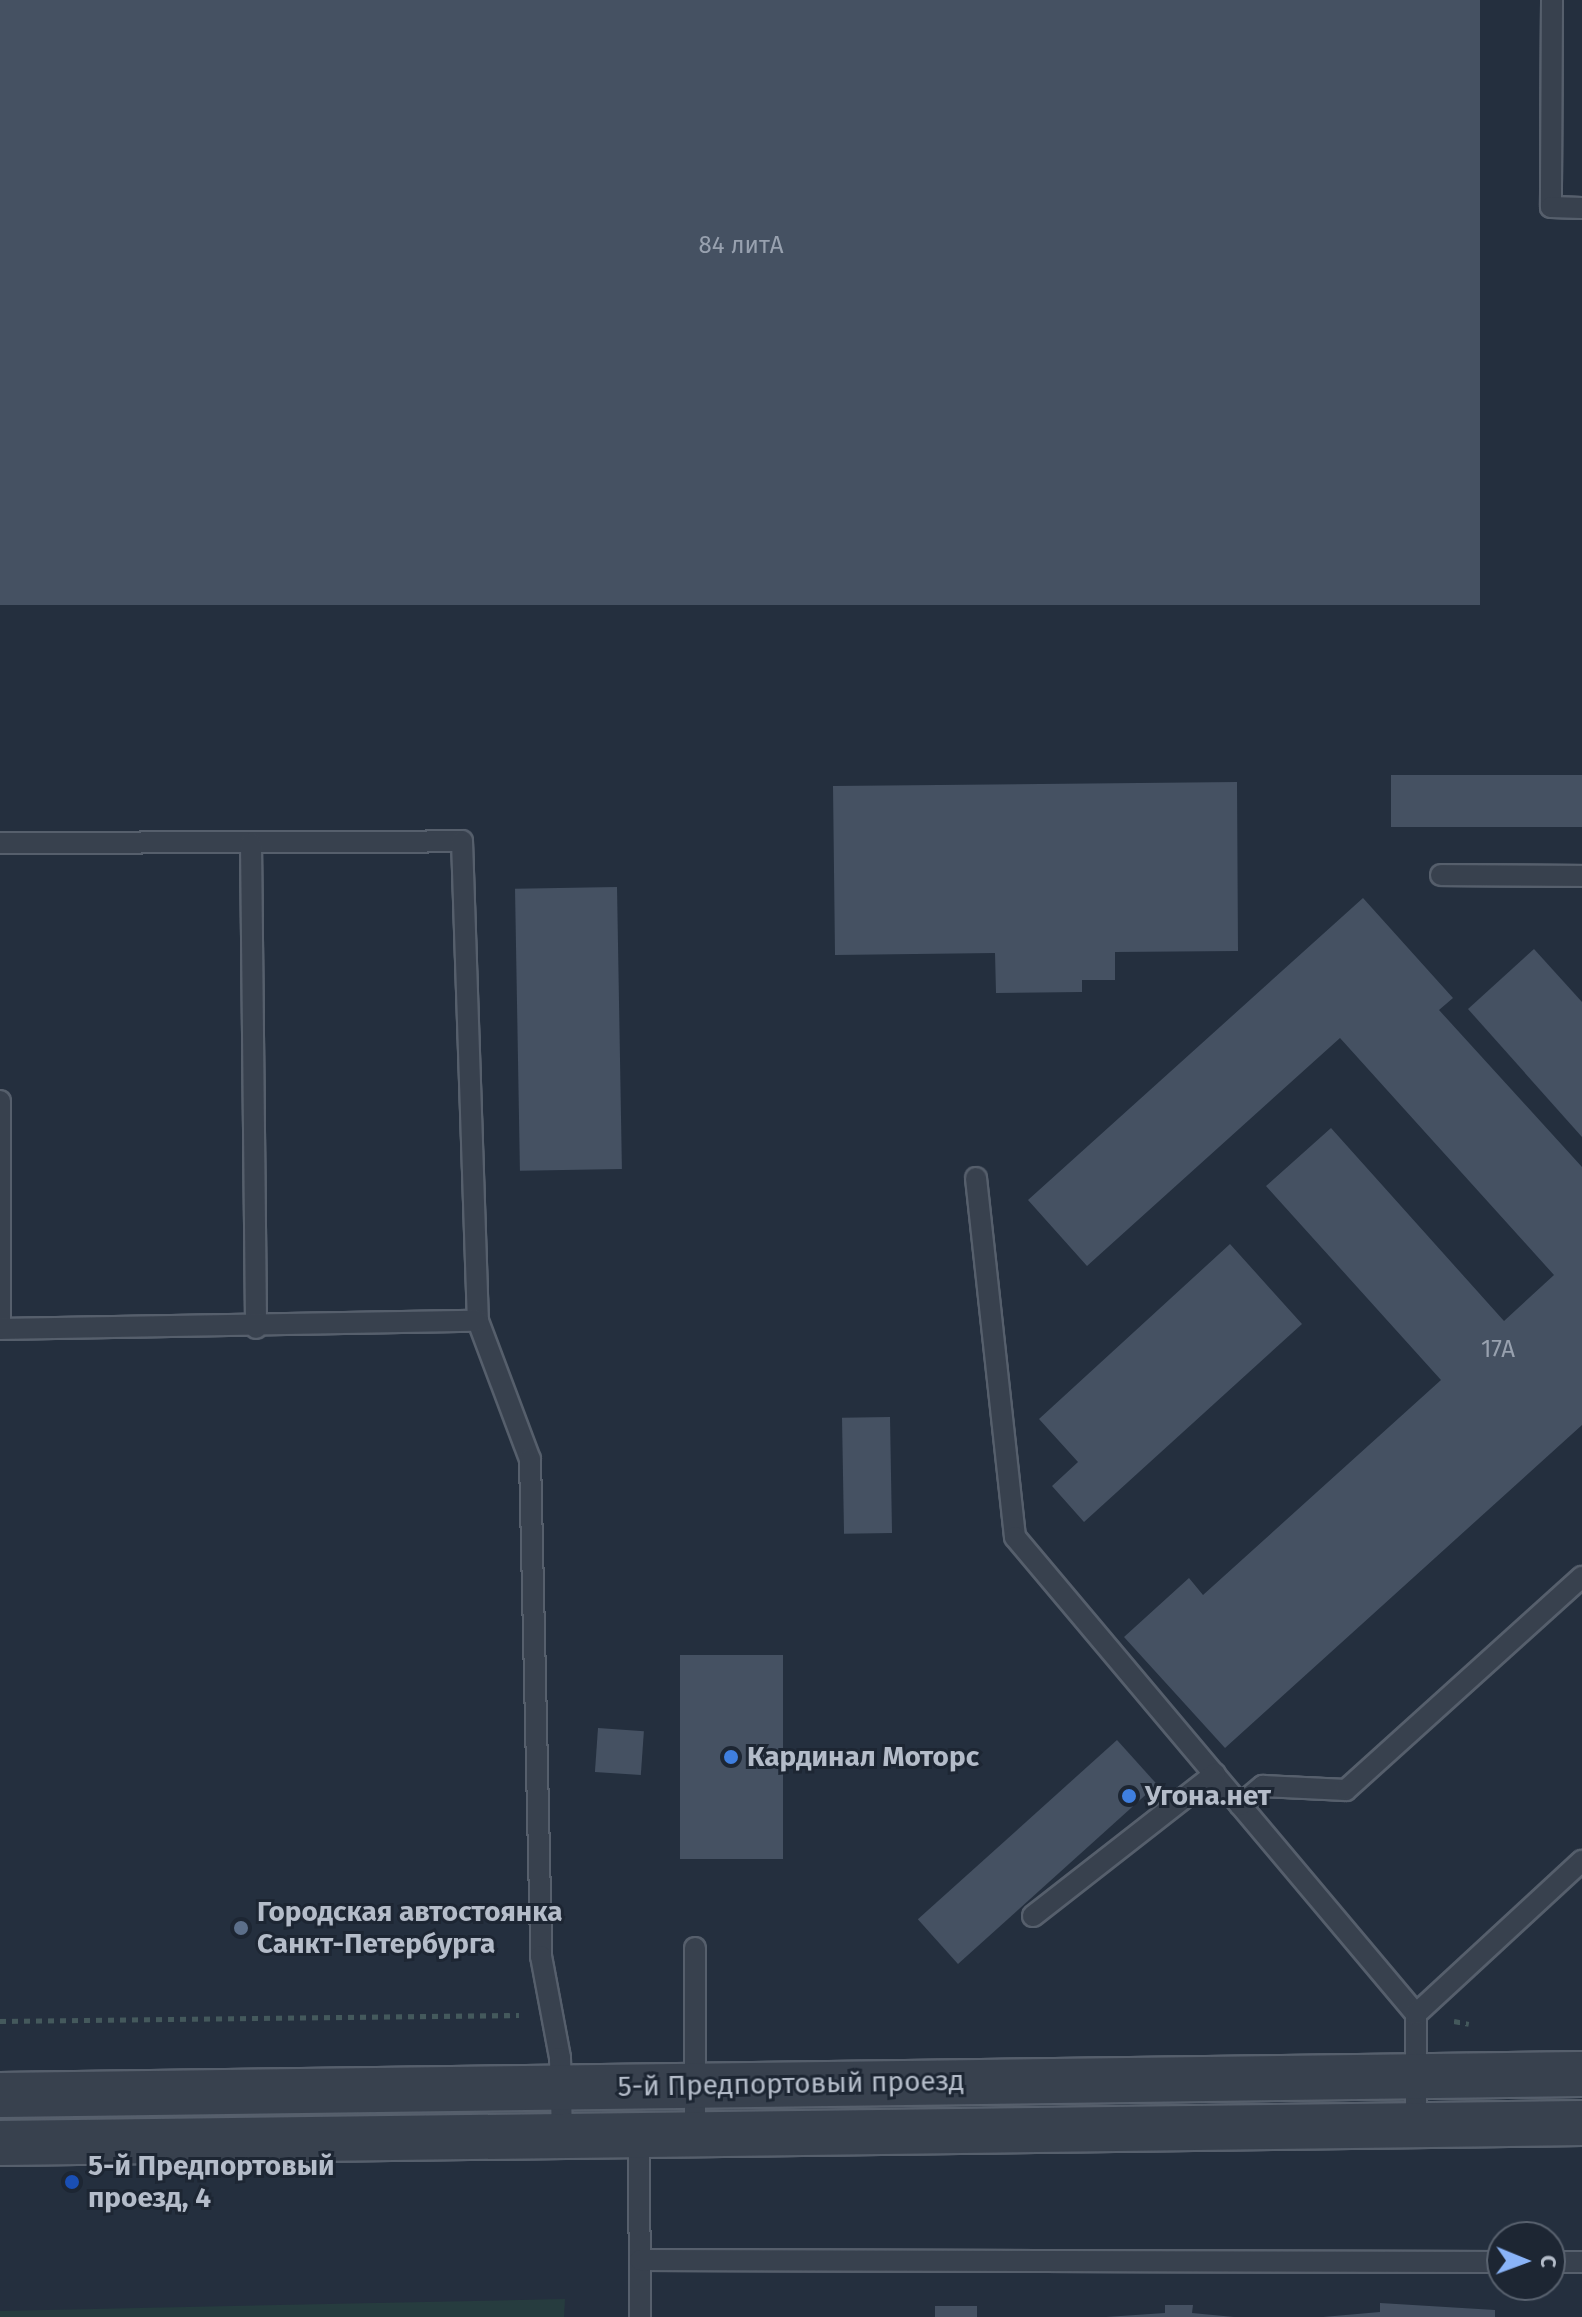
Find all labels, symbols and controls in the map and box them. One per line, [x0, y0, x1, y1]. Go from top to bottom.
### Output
house number: 84 литА [698, 232, 784, 260]
house number: 17А [1481, 1336, 1515, 1364]
place label: Кардинал Моторс [747, 1740, 979, 1774]
marker: Кардинал Моторс [722, 1748, 740, 1766]
place label: Угона.нет [1145, 1779, 1271, 1813]
marker: Угона.нет [1120, 1787, 1138, 1805]
place label: Городская автостоянка Санкт-Петербурга [257, 1895, 562, 1961]
marker: Городская автостоянка Санкт-Петербурга [232, 1919, 250, 1937]
street label: 5-й Предпортовый проезд [617, 2064, 965, 2104]
place label: 5-й Предпортовый проезд, 4 [88, 2149, 335, 2215]
marker: 5-й Предпортовый проезд, 4 [63, 2173, 81, 2191]
north arrow [1486, 2221, 1566, 2301]
text: С [1535, 2255, 1562, 2268]

